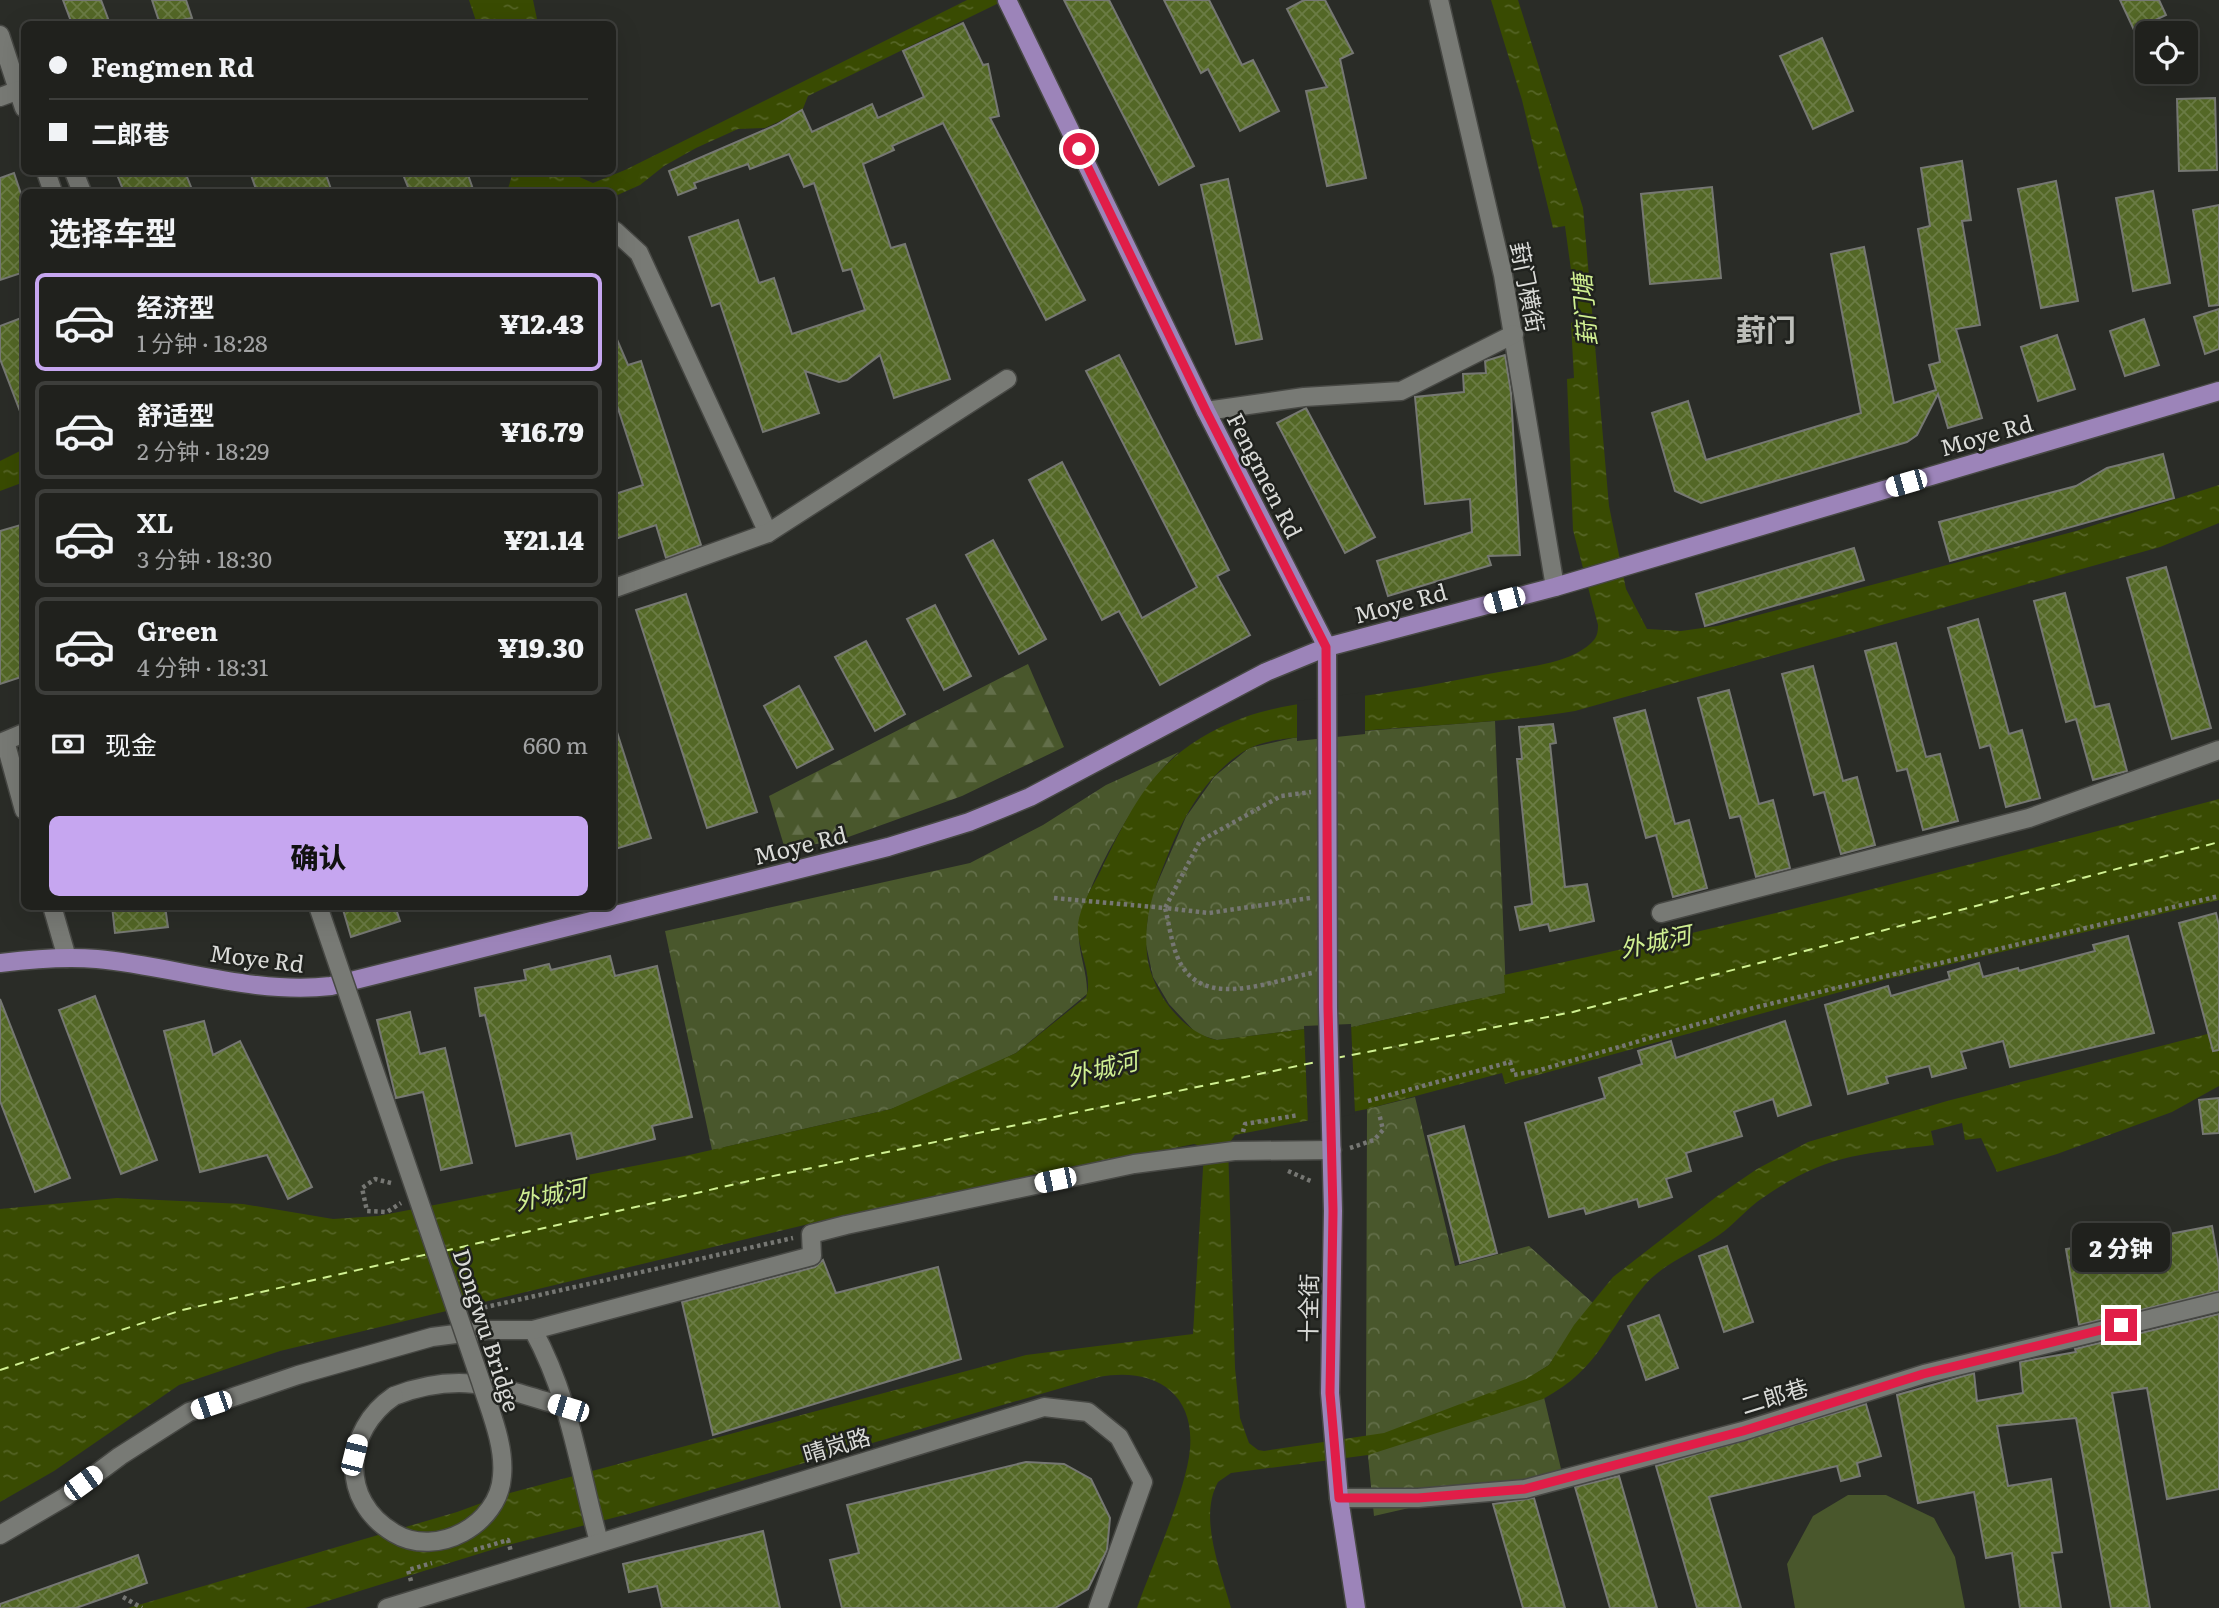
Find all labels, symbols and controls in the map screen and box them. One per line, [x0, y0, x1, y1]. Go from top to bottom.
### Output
map controls [2135, 21, 2198, 84]
button: locate [2135, 21, 2198, 84]
text: Fengmen Rd [91, 46, 254, 85]
text: 二郎巷 [91, 113, 169, 152]
route start [1063, 133, 1095, 165]
text: 选择车型 [49, 207, 177, 255]
street label: 葑门横街 [1504, 239, 1554, 335]
water label: 葑门塘 [1562, 269, 1604, 347]
text: 经济型 [137, 286, 215, 325]
icon: car [53, 291, 116, 354]
text: ¥12.43 [499, 303, 584, 342]
district label: 葑门 [1736, 306, 1796, 350]
text: 1 分钟 · 18:28 [137, 325, 268, 359]
text: 舒适型 [137, 394, 215, 433]
icon: car [53, 399, 116, 462]
street label: Moye Rd [1936, 405, 2036, 463]
street label: Fengmen Rd [1220, 406, 1312, 544]
text: ¥16.79 [500, 411, 584, 450]
text: 2 分钟 · 18:29 [137, 433, 269, 467]
car [1883, 467, 1930, 499]
text: XL [137, 502, 174, 541]
icon: car [53, 507, 116, 570]
text: ¥21.14 [504, 519, 584, 558]
text: 3 分钟 · 18:30 [137, 541, 272, 575]
street label: Moye Rd [1350, 573, 1450, 631]
car [1481, 584, 1528, 616]
text: Green [137, 610, 218, 649]
icon: car [53, 615, 116, 678]
text: ¥19.30 [498, 627, 584, 666]
text: 4 分钟 · 18:31 [137, 649, 268, 683]
text: 现金 [105, 724, 157, 763]
icon: cash [49, 725, 87, 763]
text: 660 m [523, 727, 588, 761]
button: 确认 [49, 816, 588, 896]
street label: Moye Rd [750, 816, 850, 872]
water label: 外城河 [1616, 915, 1698, 965]
street label: Moye Rd [208, 934, 306, 980]
water label: 外城河 [1063, 1040, 1145, 1093]
car [1033, 1165, 1078, 1195]
water label: 外城河 [511, 1168, 593, 1218]
callout: 2 分钟 [2072, 1224, 2170, 1272]
text: 2 分钟 [2089, 1230, 2153, 1264]
street label: Dongwu Bridge [446, 1244, 530, 1416]
street label: 十全街 [1289, 1273, 1325, 1343]
route end [2105, 1309, 2137, 1341]
street label: 二郎巷 [1736, 1369, 1812, 1421]
car [188, 1388, 235, 1422]
car [545, 1392, 592, 1424]
street label: 晴岚路 [798, 1418, 874, 1470]
car [339, 1432, 370, 1478]
car [60, 1462, 107, 1504]

